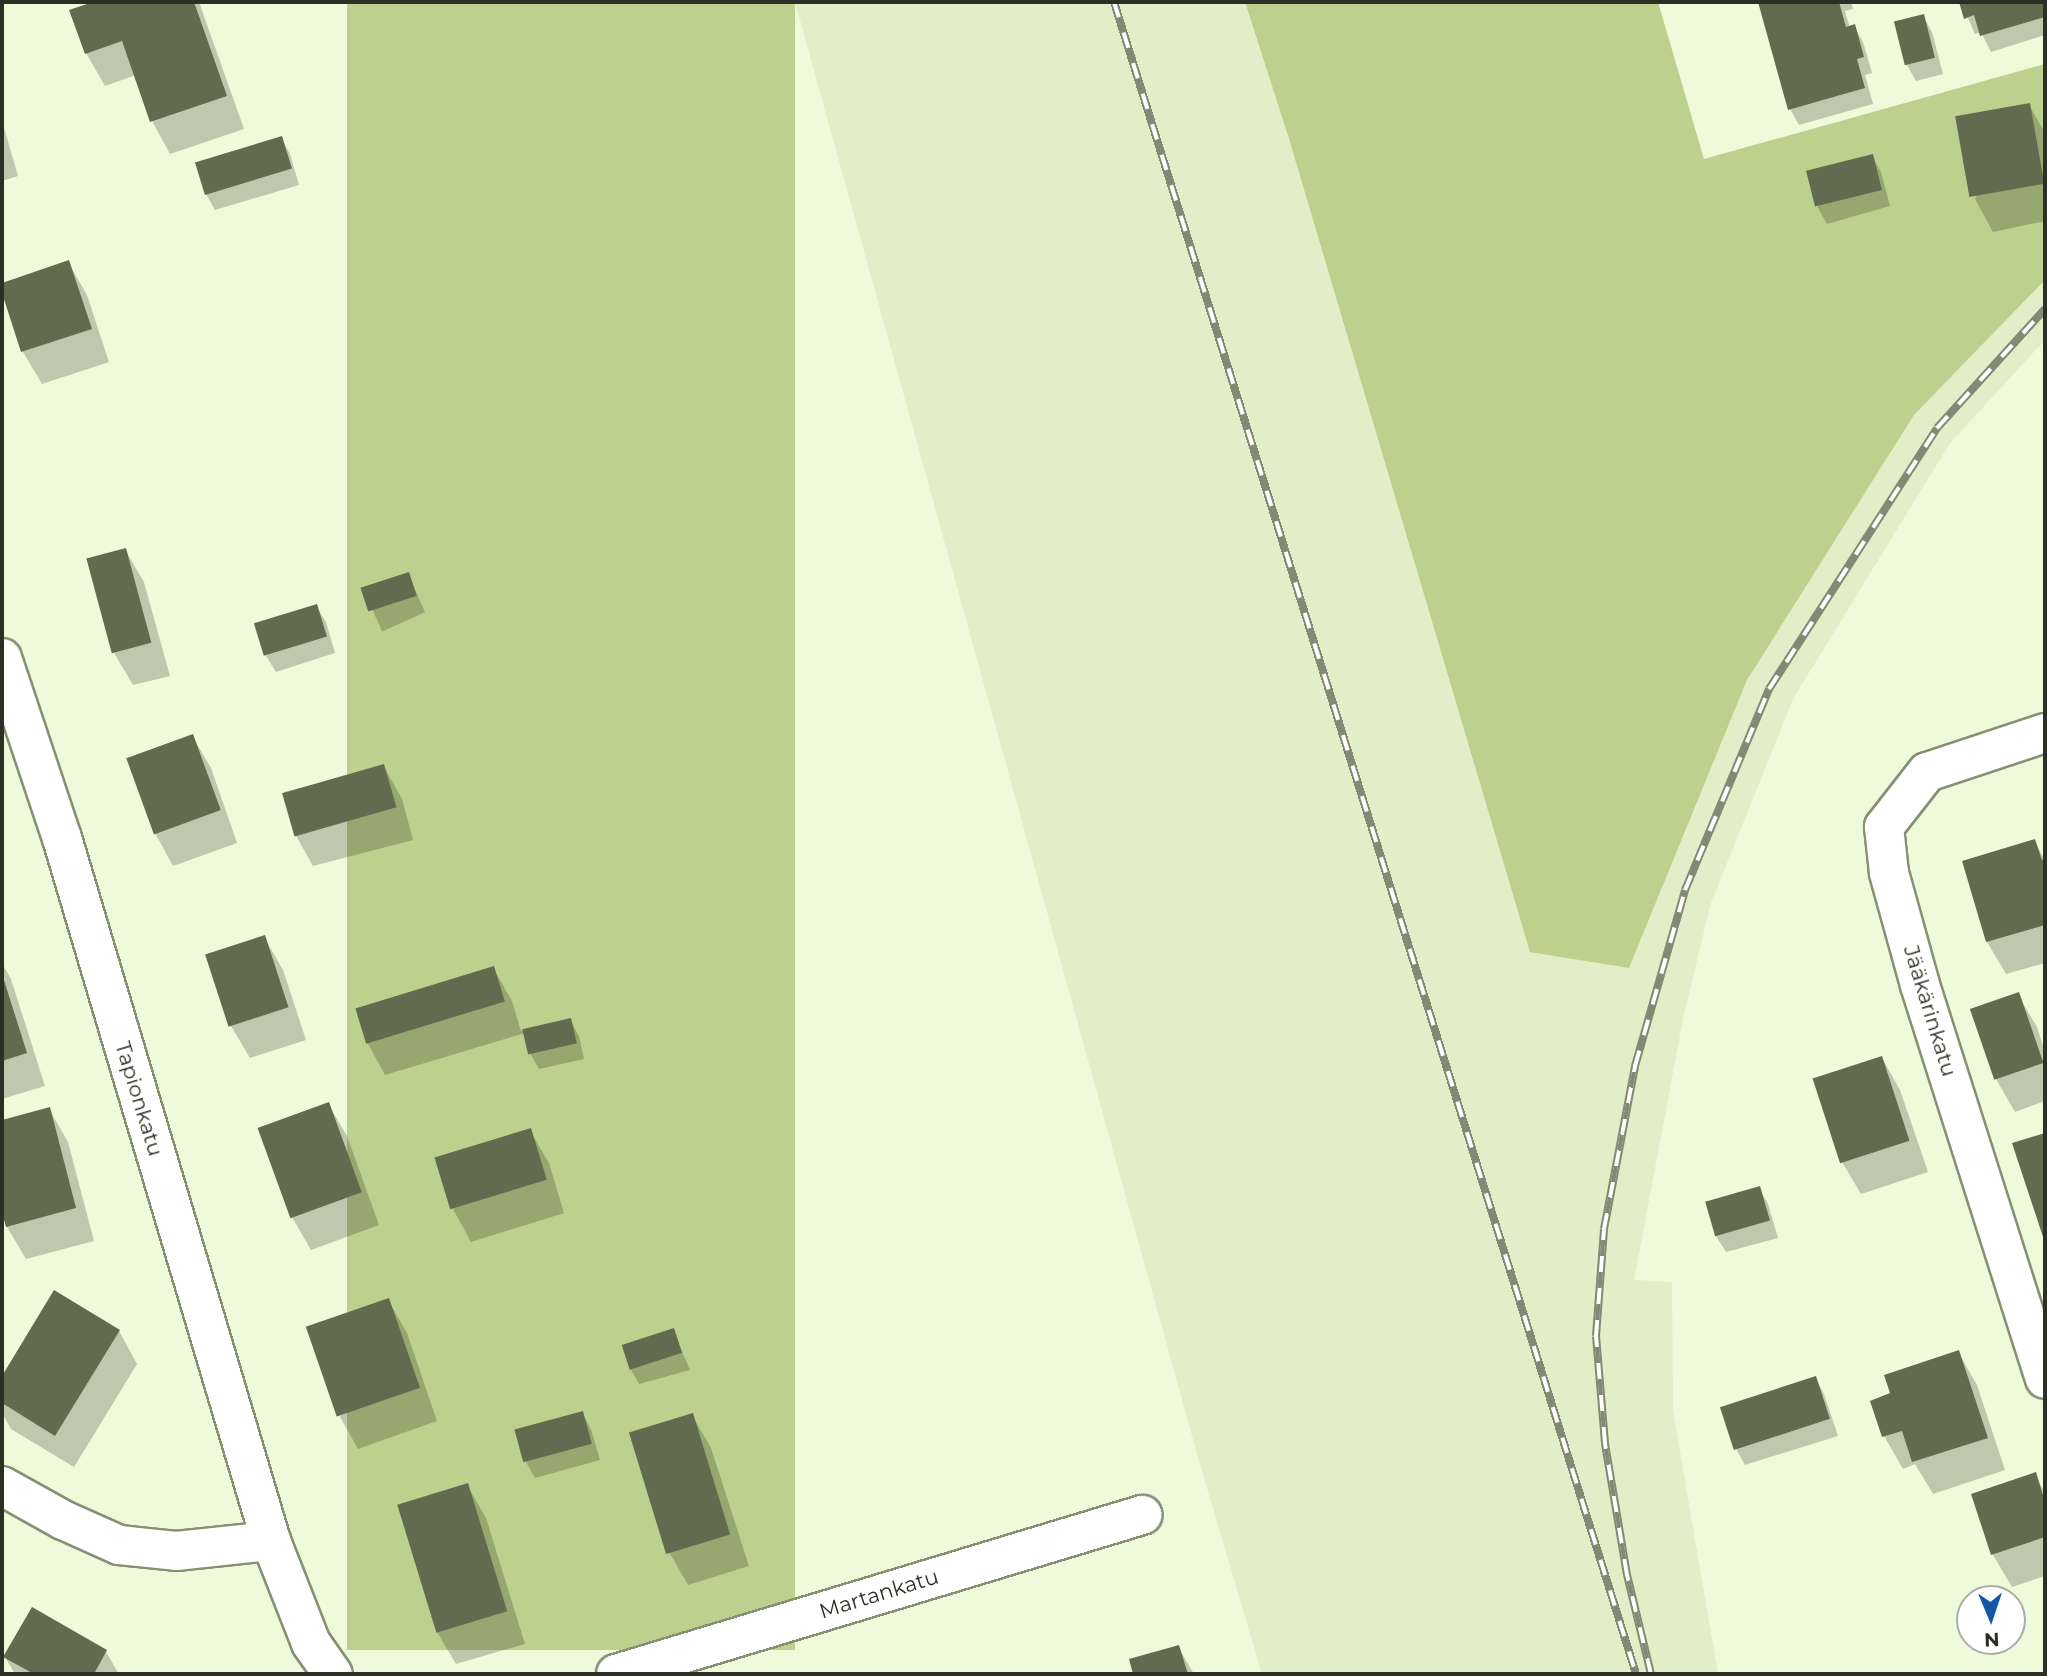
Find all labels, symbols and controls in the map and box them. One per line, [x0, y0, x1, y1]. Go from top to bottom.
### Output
street label: Jääkärinkatu [1898, 943, 1962, 1079]
street label: Tapionkatu [110, 1039, 168, 1159]
street label: Martankatu [816, 1564, 942, 1624]
north arrow [1956, 1585, 2026, 1655]
text: N [1984, 1628, 2000, 1651]

